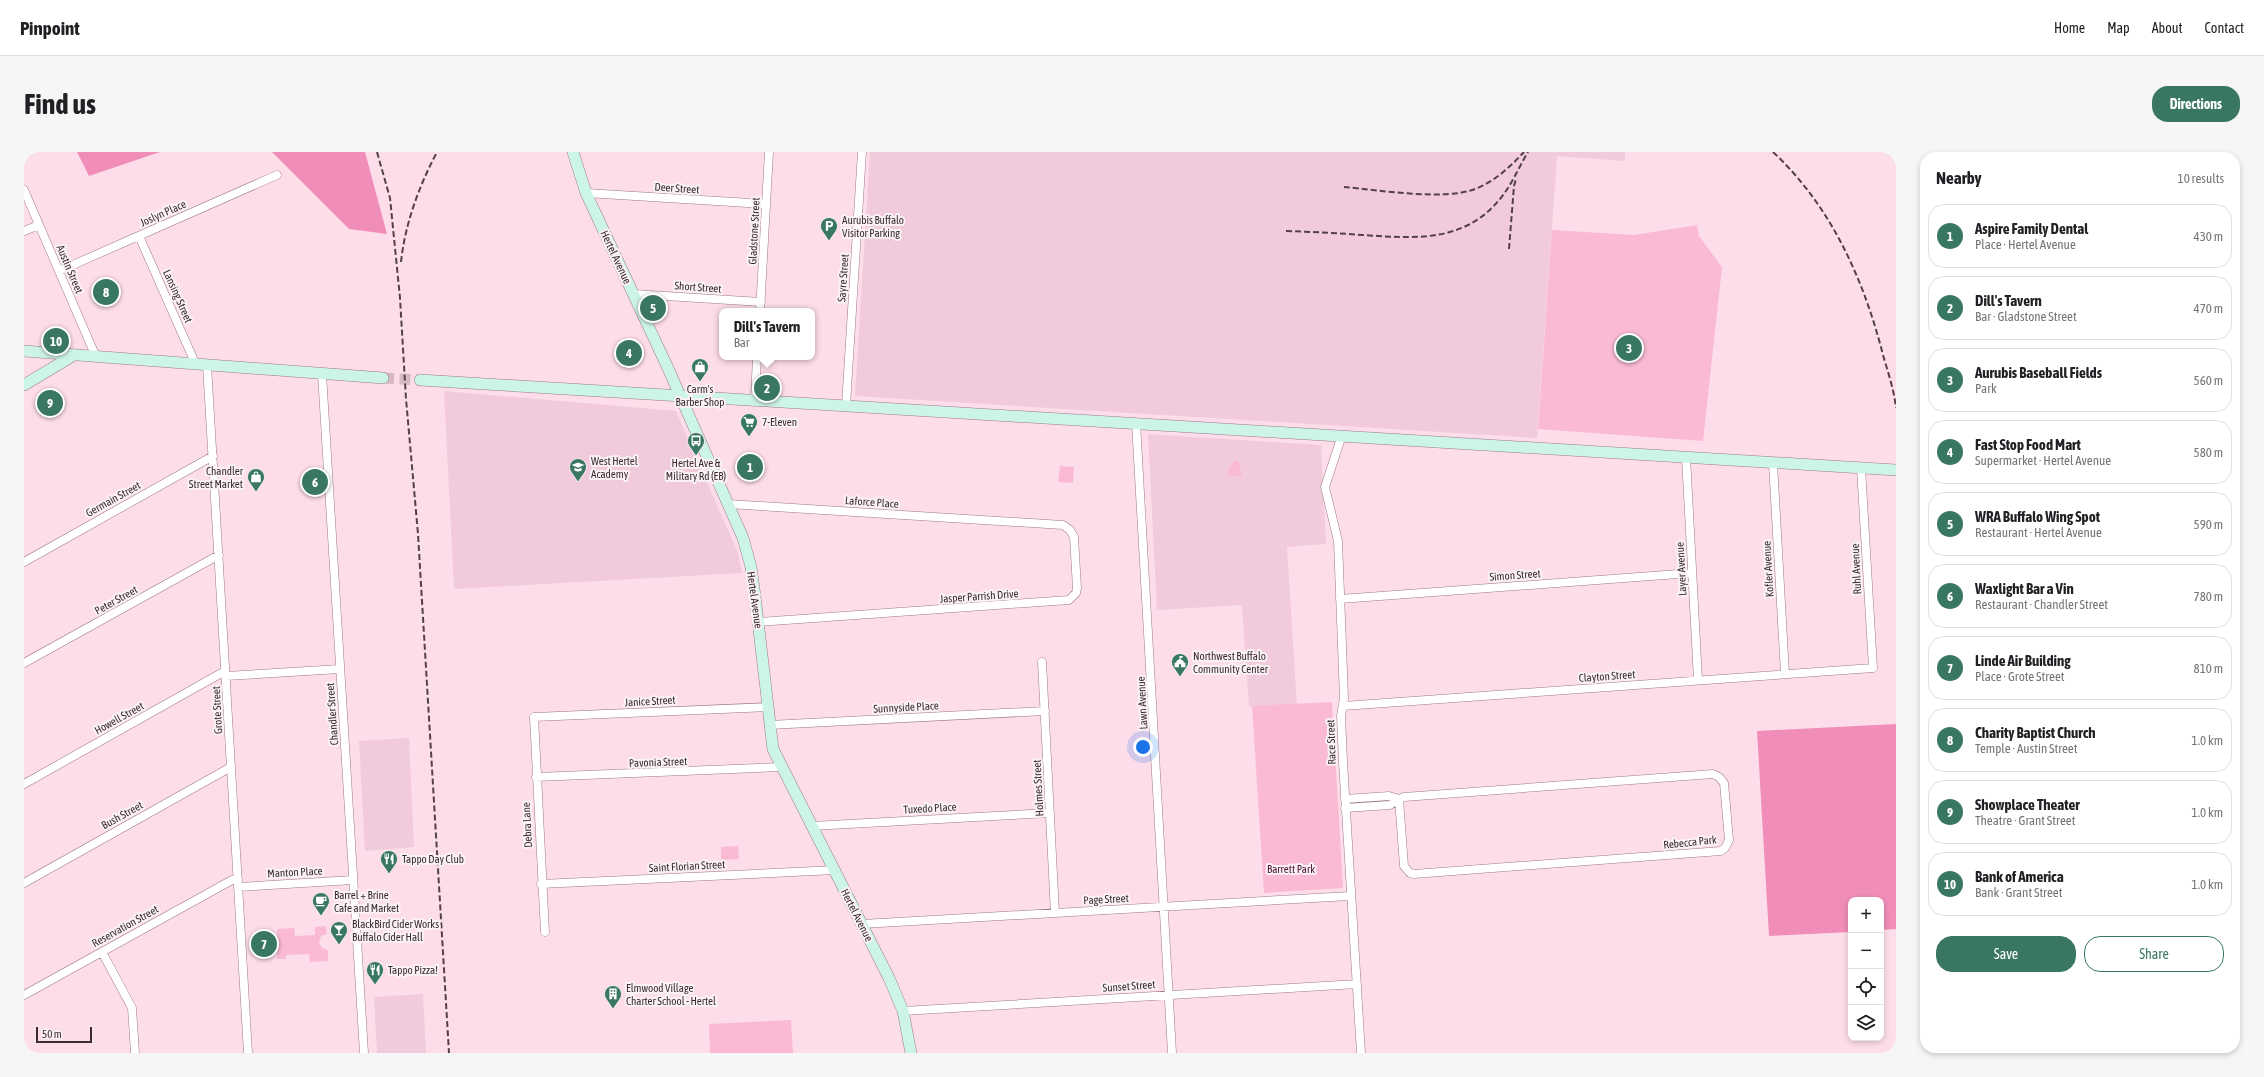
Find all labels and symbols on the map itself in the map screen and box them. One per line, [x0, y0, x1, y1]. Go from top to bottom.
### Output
street label: Deer Street [654, 180, 700, 196]
street label: Gladstone Street [746, 197, 762, 265]
street label: Joslyn Place [138, 198, 188, 228]
place label: Aurubis Buffalo Visitor Parking [842, 214, 904, 239]
parking icon: Aurubis Buffalo Visitor Parking [819, 216, 839, 241]
street label: Hertel Avenue [598, 228, 634, 286]
street label: Austin Street [54, 243, 86, 295]
street label: Sayre Street [835, 254, 851, 302]
street label: Lansing Street [161, 268, 195, 324]
pin: 8 [93, 277, 119, 307]
street label: Short Street [674, 279, 722, 295]
pin: 5 [640, 293, 666, 323]
pin: 10 [43, 326, 69, 356]
pin: 3 [1616, 333, 1642, 363]
pin: 4 [616, 338, 642, 368]
shop icon: Carm's Barber Shop [690, 357, 710, 382]
pin: 2 [754, 373, 780, 403]
place label: Carm's Barber Shop [676, 383, 724, 408]
pin: 9 [37, 388, 63, 418]
supermarket icon: 7-Eleven [739, 412, 759, 437]
place label: 7-Eleven [762, 416, 797, 428]
bus stop icon: Hertel Ave & Military Rd (EB) [686, 431, 706, 456]
pin: 1 [737, 452, 763, 482]
place label: West Hertel Academy [591, 455, 638, 480]
school or university icon: West Hertel Academy [568, 457, 588, 482]
place label: Hertel Ave & Military Rd (EB) [666, 457, 727, 482]
place label: Chandler Street Market [189, 465, 244, 490]
shop icon: Chandler Street Market [246, 467, 266, 492]
pin: 6 [302, 467, 328, 497]
street label: Germain Street [84, 479, 142, 519]
street label: Laforce Place [845, 494, 899, 510]
street label: Kofler Avenue [1761, 541, 1775, 597]
street label: Layer Avenue [1674, 542, 1688, 596]
street label: Ruhl Avenue [1849, 543, 1863, 595]
street label: Simon Street [1489, 567, 1541, 583]
street label: Hertel Avenue [745, 571, 765, 629]
street label: Peter Street [92, 583, 140, 617]
street label: Jasper Parrish Drive [939, 587, 1019, 605]
place label: Northwest Buffalo Community Center [1193, 650, 1269, 675]
public building icon: Northwest Buffalo Community Center [1170, 652, 1190, 677]
street label: Clayton Street [1578, 668, 1636, 684]
street label: Lawn Avenue [1135, 676, 1149, 730]
street label: Chandler Street [324, 682, 340, 746]
street label: Grote Street [210, 686, 224, 734]
street label: Janice Street [624, 694, 676, 708]
street label: Sunnyside Place [873, 699, 939, 715]
street label: Howell Street [92, 700, 146, 736]
street label: Race Street [1324, 719, 1338, 765]
your location [1133, 737, 1153, 757]
street label: Pavonia Street [629, 755, 687, 769]
street label: Holmes Street [1031, 759, 1045, 817]
street label: Bush Street [99, 799, 145, 831]
street label: Tuxedo Place [903, 801, 957, 815]
street label: Debra Lane [520, 802, 534, 848]
street label: Rebecca Park [1663, 833, 1718, 851]
restaurant icon: Tappo Day Club [379, 849, 399, 874]
place label: Tappo Day Club [402, 853, 464, 865]
street label: Saint Florian Street [648, 858, 726, 874]
park label: Barrett Park [1267, 863, 1315, 875]
street label: Manton Place [267, 865, 323, 879]
street label: Hertel Avenue [839, 887, 875, 943]
place label: Barrel + Brine Cafe and Market [334, 889, 399, 914]
cafe icon: Barrel + Brine Cafe and Market [311, 891, 331, 916]
street label: Page Street [1083, 892, 1129, 906]
street label: Reservation Street [90, 903, 160, 949]
place label: BlackBird Cider Works Buffalo Cider Hall [352, 918, 439, 943]
bar icon: BlackBird Cider Works Buffalo Cider Hall [329, 920, 349, 945]
pin: 7 [251, 929, 277, 959]
restaurant icon: Tappo Pizza! [365, 960, 385, 985]
place label: Tappo Pizza! [388, 964, 438, 976]
street label: Sunset Street [1102, 978, 1156, 994]
place label: Elmwood Village Charter School - Hertel [626, 982, 716, 1007]
building icon: Elmwood Village Charter School - Hertel [603, 984, 623, 1009]
scale bar [36, 1025, 92, 1044]

